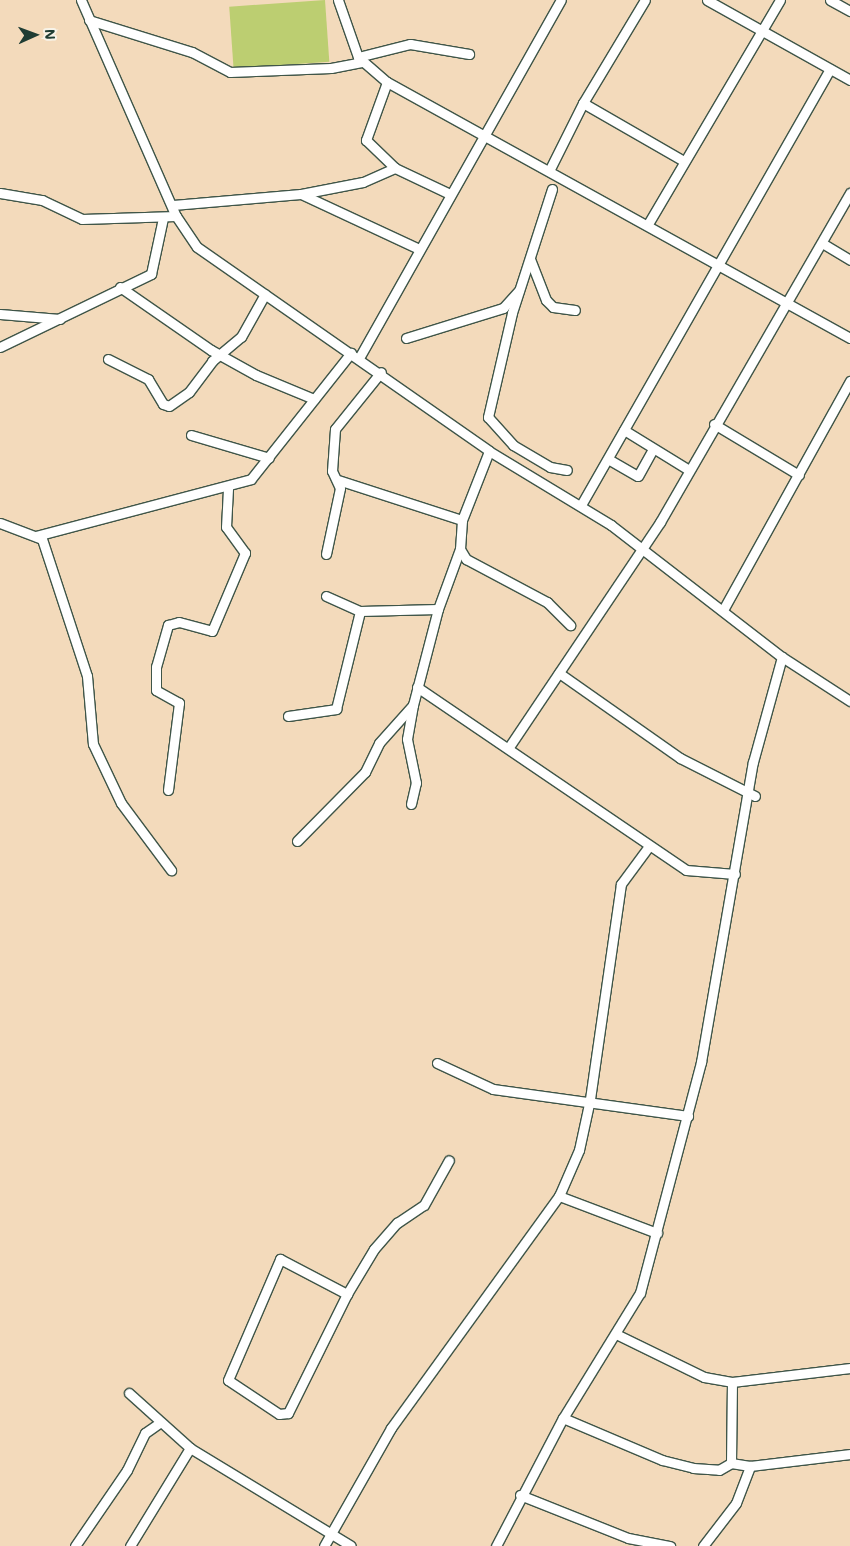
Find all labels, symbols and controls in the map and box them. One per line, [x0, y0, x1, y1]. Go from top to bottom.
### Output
north arrow [10, 10, 60, 60]
text: N [41, 29, 60, 40]

